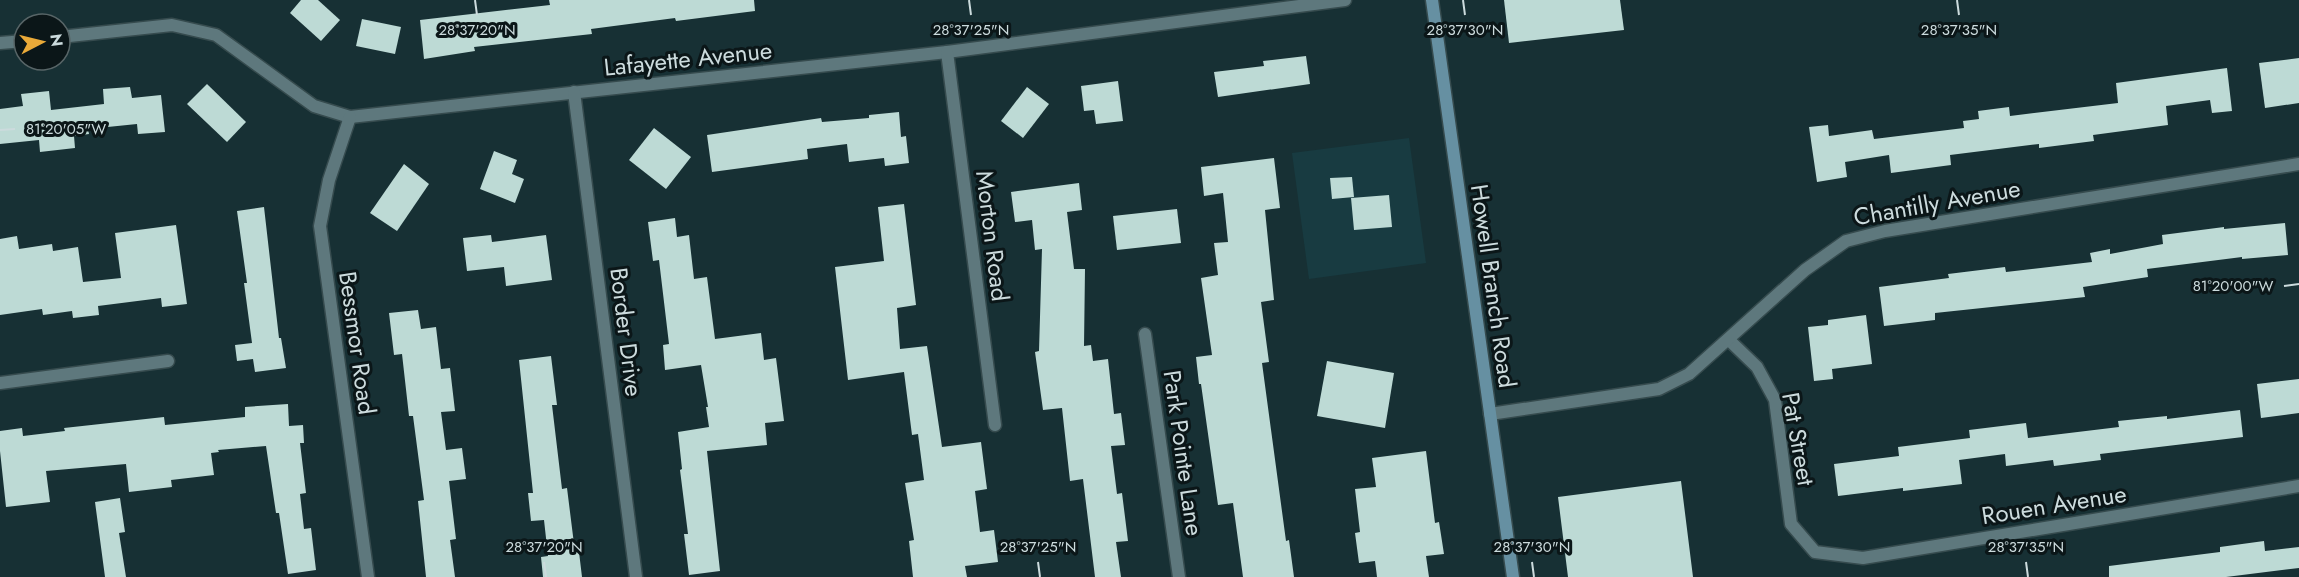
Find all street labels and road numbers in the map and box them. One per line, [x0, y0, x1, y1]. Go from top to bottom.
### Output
street label: Lafayette Avenue [602, 32, 774, 85]
street label: Morton Road [967, 169, 1018, 303]
street label: Chantilly Avenue [1851, 171, 2023, 234]
street label: Howell Branch Road [1462, 182, 1525, 390]
street label: Border Drive [601, 266, 652, 398]
street label: Bessmor Road [330, 269, 385, 417]
street label: Park Pointe Lane [1155, 368, 1212, 538]
street label: Pat Street [1773, 389, 1824, 489]
street label: Rouen Avenue [1979, 476, 2129, 533]

